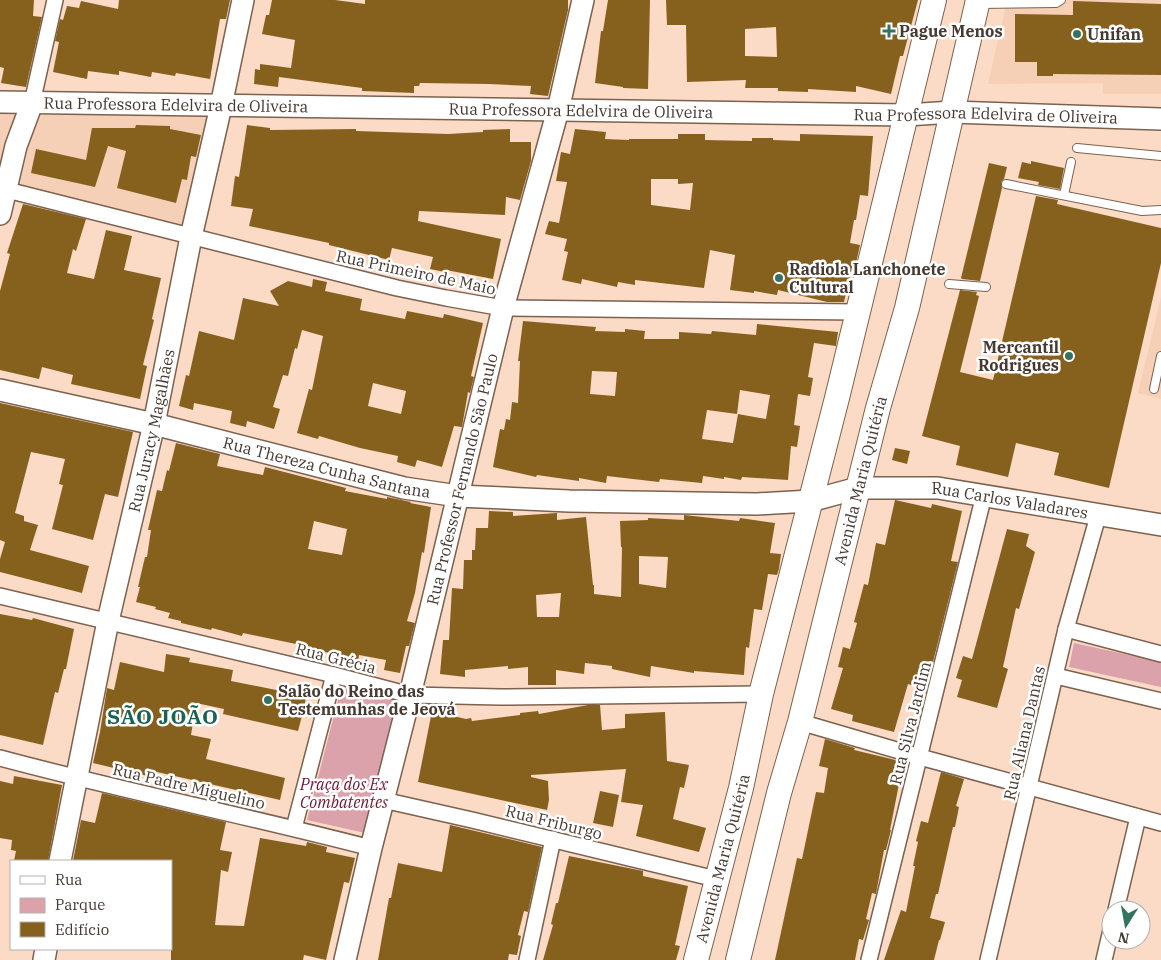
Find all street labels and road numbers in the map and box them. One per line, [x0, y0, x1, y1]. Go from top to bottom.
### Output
street label: Rua Professora Edelvira de Oliveira [44, 93, 309, 116]
street label: Rua Professora Edelvira de Oliveira [448, 98, 714, 122]
street label: Rua Professora Edelvira de Oliveira [853, 102, 1119, 128]
street label: Rua Primeiro de Maio [334, 245, 498, 299]
street label: Rua Juracy Magalhães [124, 347, 179, 514]
street label: Rua Professor Fernando São Paulo [422, 351, 502, 607]
street label: Avenida Maria Quitéria [829, 393, 891, 567]
street label: Rua Thereza Cunha Santana [221, 432, 432, 502]
street label: Rua Carlos Valadares [931, 478, 1089, 523]
street label: Rua Grécia [294, 638, 379, 678]
street label: Rua Silva Jardim [885, 659, 935, 787]
street label: Rua Aliana Dantas [999, 664, 1049, 802]
street label: Rua Padre Miguelino [111, 759, 267, 813]
street label: Avenida Maria Quitéria [691, 772, 754, 945]
street label: Rua Friburgo [504, 800, 604, 844]

